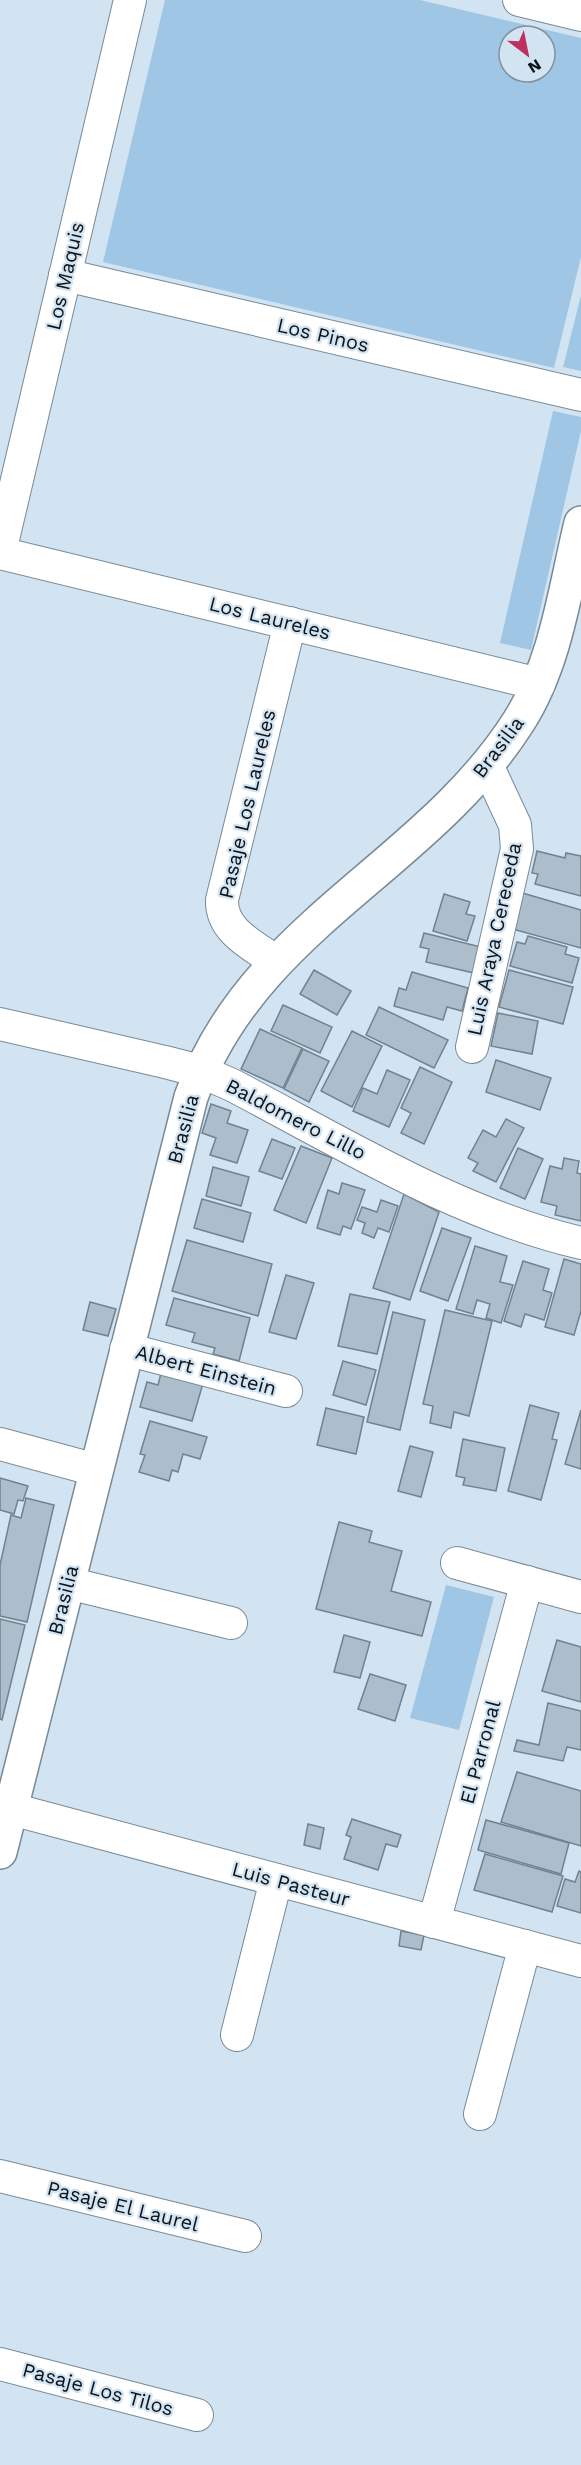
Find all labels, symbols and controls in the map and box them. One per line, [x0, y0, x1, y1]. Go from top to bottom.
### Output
north arrow [497, 24, 557, 84]
text: N [525, 55, 545, 77]
street label: Los Maquis [41, 220, 89, 332]
street label: Los Pinos [275, 313, 371, 357]
street label: Los Laureles [207, 591, 333, 645]
street label: Pasaje Los Laureles [214, 707, 280, 901]
street label: Brasilia [467, 711, 529, 783]
street label: Luis Araya Cereceda [462, 840, 526, 1038]
street label: Baldomero Lillo [222, 1073, 370, 1165]
street label: Brasilia [162, 1092, 204, 1166]
street label: Albert Einstein [133, 1340, 279, 1400]
street label: Brasilia [43, 1563, 83, 1637]
street label: El Parronal [455, 1698, 505, 1806]
street label: Luis Pasteur [229, 1857, 353, 1911]
street label: Pasaje El Laurel [45, 2176, 201, 2236]
street label: Pasaje Los Tilos [20, 2357, 176, 2421]

